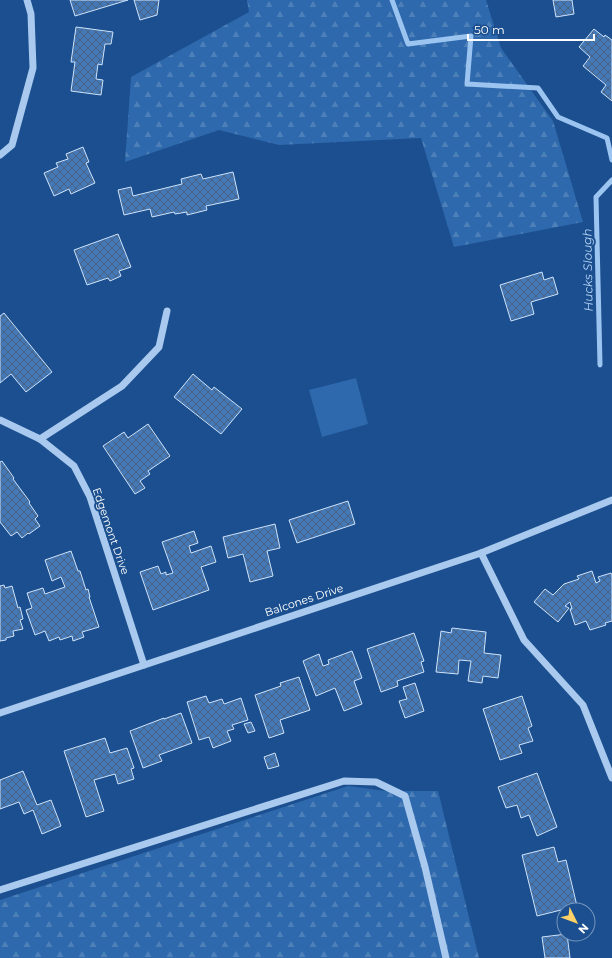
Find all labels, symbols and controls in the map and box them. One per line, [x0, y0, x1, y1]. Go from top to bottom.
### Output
scale bar [468, 16, 594, 42]
text: 50 m [474, 22, 505, 37]
water label: Hucks Slough [579, 228, 596, 312]
street label: Edgemont Drive [90, 486, 133, 577]
street label: Balcones Drive [263, 581, 345, 619]
north arrow [556, 902, 596, 942]
text: N [575, 921, 592, 937]

